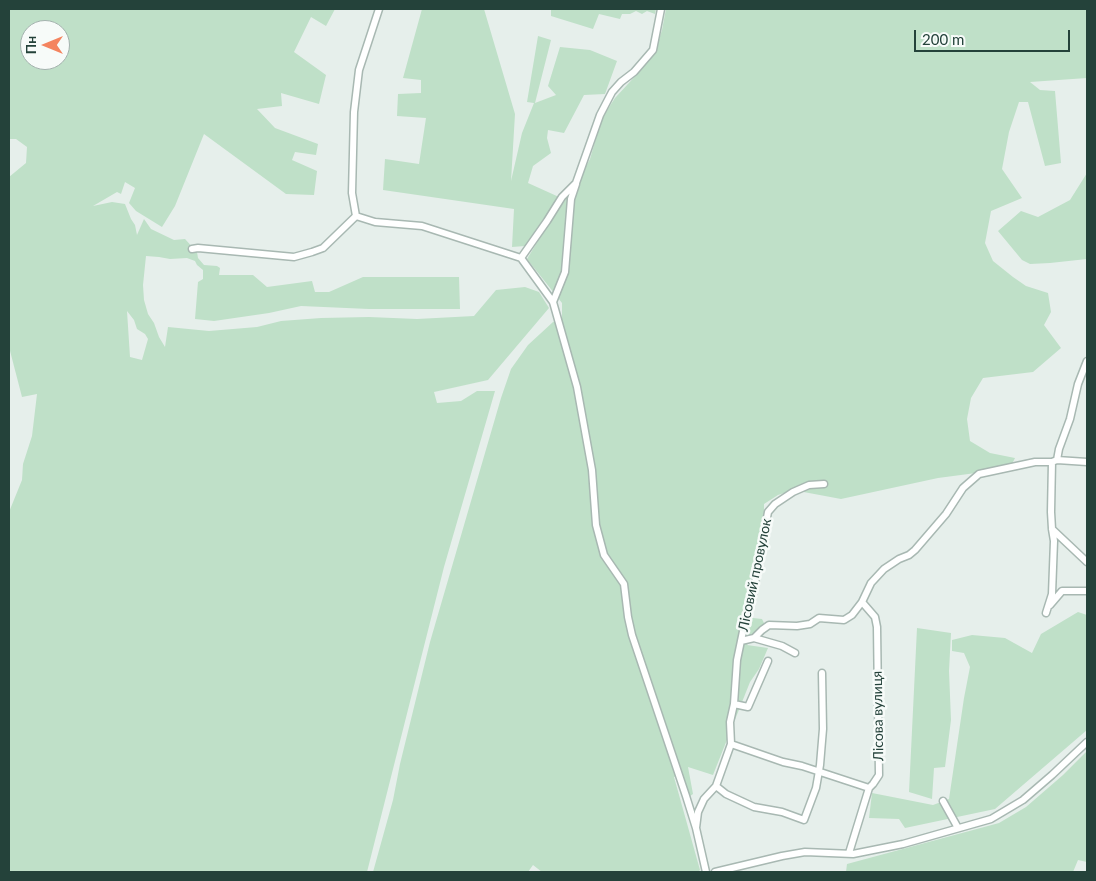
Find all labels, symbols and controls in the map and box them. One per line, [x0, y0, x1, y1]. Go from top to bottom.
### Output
north arrow [20, 20, 70, 70]
scale bar [916, 20, 1072, 52]
text: 200 m [922, 30, 964, 48]
text: Пн [22, 36, 39, 54]
street label: Лісовий провулок [735, 517, 775, 633]
street label: Лісова вулиця [869, 671, 887, 761]

